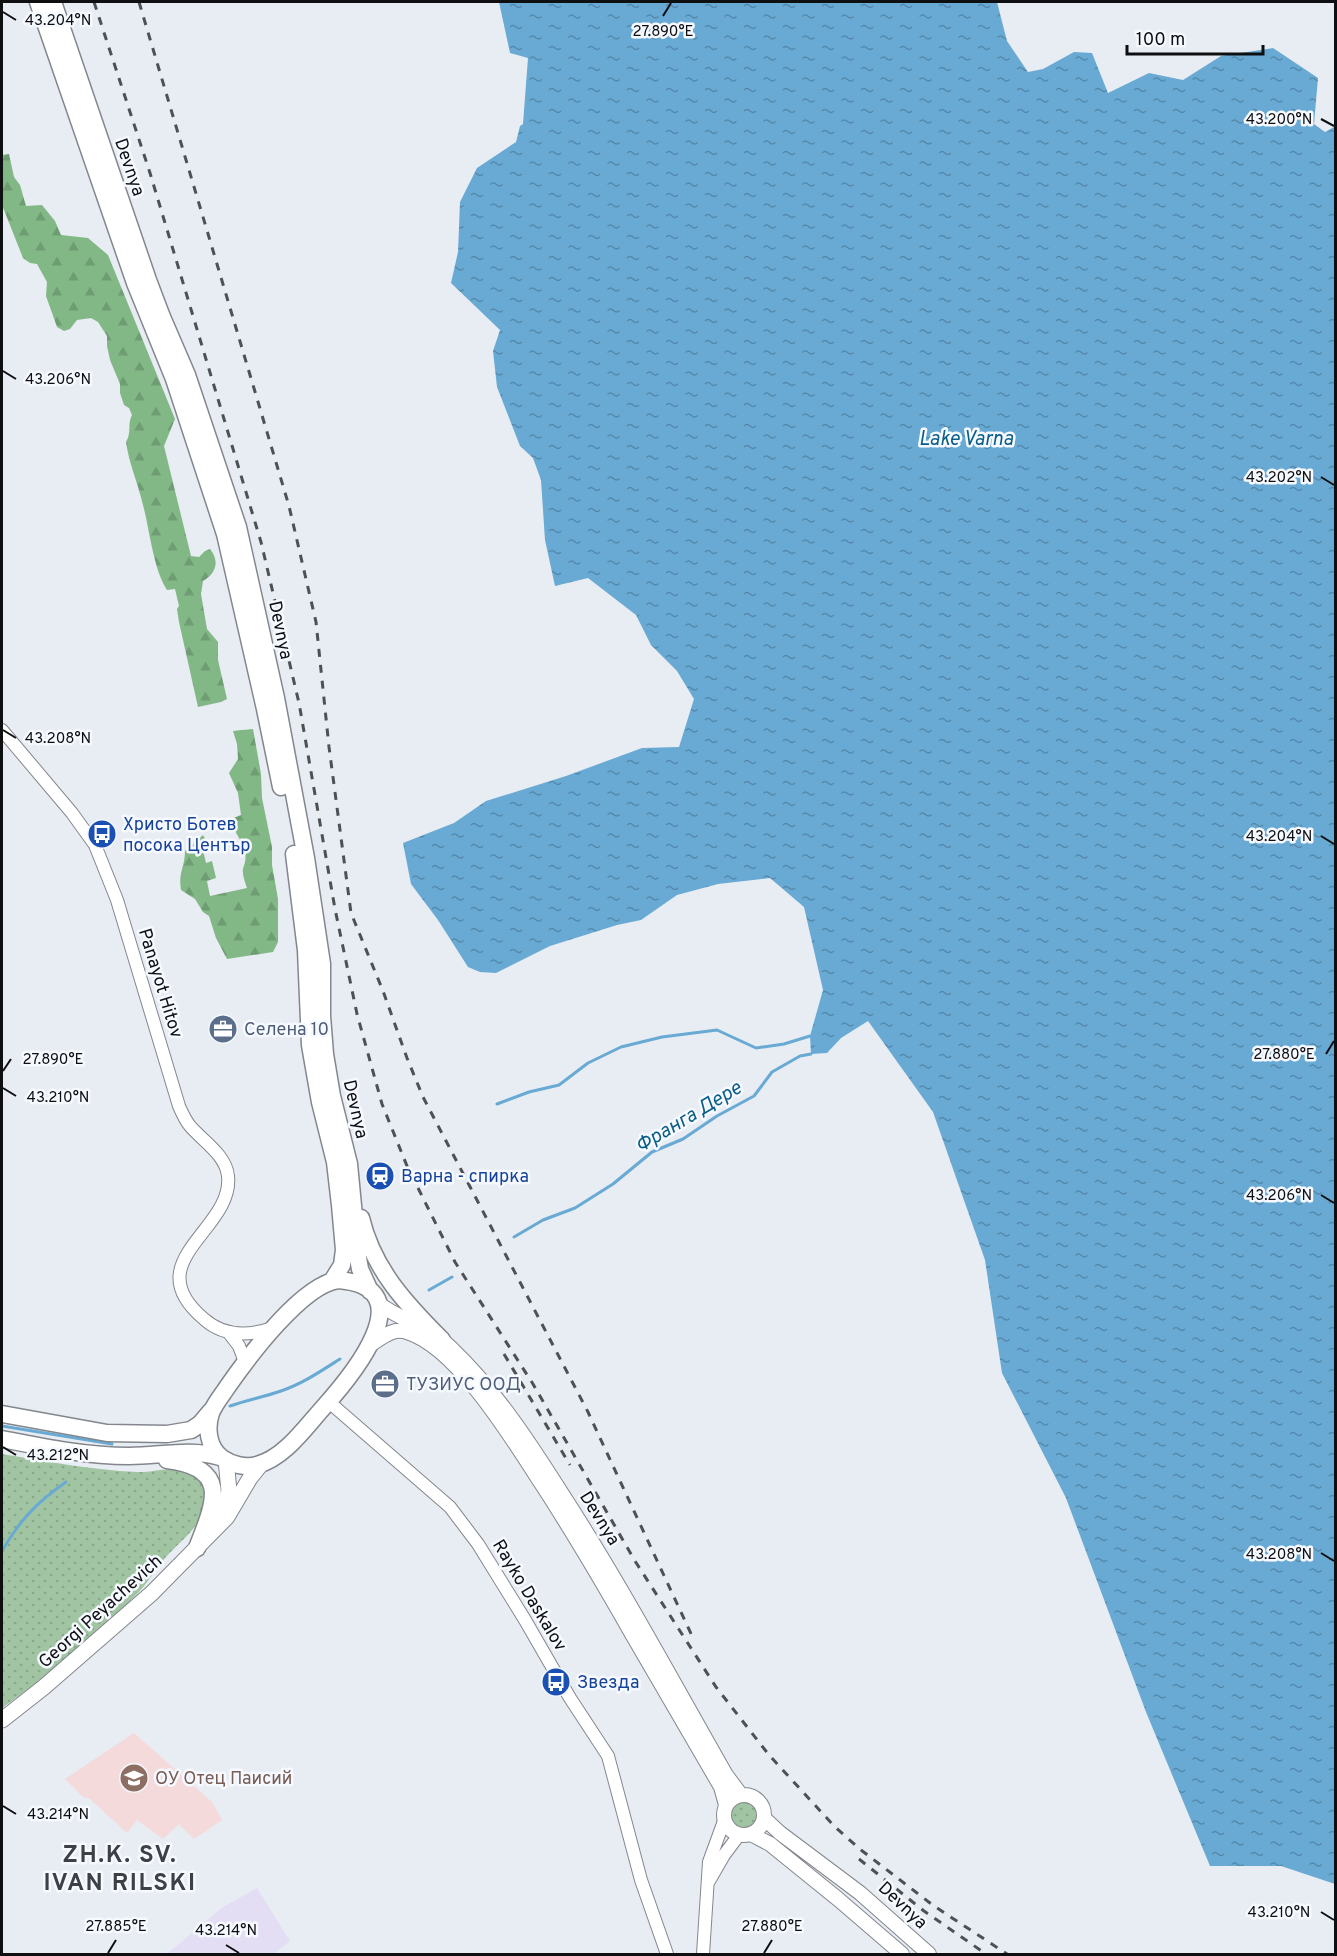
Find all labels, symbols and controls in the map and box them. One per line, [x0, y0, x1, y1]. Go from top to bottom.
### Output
text: 43.204°N [25, 12, 91, 31]
scale bar [1127, 18, 1264, 56]
text: 27.890°E [632, 23, 694, 42]
text: 100 m [1136, 29, 1185, 52]
text: 43.200°N [1246, 111, 1312, 130]
street label: Devnya [108, 136, 149, 199]
text: 43.206°N [25, 371, 91, 390]
water label: Lake Varna [919, 427, 1014, 453]
text: 43.202°N [1246, 469, 1312, 488]
street label: Devnya [262, 599, 297, 662]
text: 43.208°N [25, 730, 91, 749]
place label: Христо Ботев посока Център [123, 814, 251, 858]
bus stop icon: Христо Ботев посока Център [86, 818, 118, 850]
text: 43.204°N [1246, 828, 1312, 847]
street label: Panayot Hitov [132, 926, 187, 1041]
office icon: Селена 10 [207, 1013, 239, 1045]
place label: Селена 10 [244, 1019, 329, 1042]
text: 27.880°E [1253, 1046, 1315, 1065]
text: 27.890°E [22, 1051, 84, 1070]
water label: Франга Дере [631, 1075, 748, 1160]
street label: Devnya [337, 1078, 372, 1141]
text: 43.210°N [27, 1089, 89, 1108]
station icon: Варна - спирка [364, 1160, 396, 1192]
place label: Варна - спирка [401, 1166, 529, 1189]
text: 43.206°N [1246, 1187, 1312, 1206]
office icon: ТУЗИУС ООД [369, 1368, 401, 1400]
place label: ТУЗИУС ООД [406, 1374, 521, 1397]
text: 43.212°N [27, 1447, 89, 1466]
street label: Devnya [573, 1487, 624, 1550]
street label: Rayko Daskalov [486, 1536, 571, 1656]
text: 43.208°N [1246, 1546, 1312, 1565]
street label: Georgi Peyachevich [34, 1550, 168, 1674]
bus stop icon: Звезда [540, 1666, 572, 1698]
place label: Звезда [577, 1672, 639, 1695]
school or university icon: ОУ Отец Паисий [118, 1762, 150, 1794]
place label: ОУ Отец Паисий [155, 1768, 292, 1791]
text: 43.214°N [27, 1806, 89, 1825]
district label: ZH.K. SV. IVAN RILSKI [43, 1841, 197, 1899]
street label: Devnya [872, 1877, 932, 1935]
text: 43.210°N [1248, 1904, 1310, 1923]
text: 27.885°E [85, 1918, 147, 1937]
text: 27.880°E [741, 1918, 803, 1937]
text: 43.214°N [195, 1922, 257, 1941]

